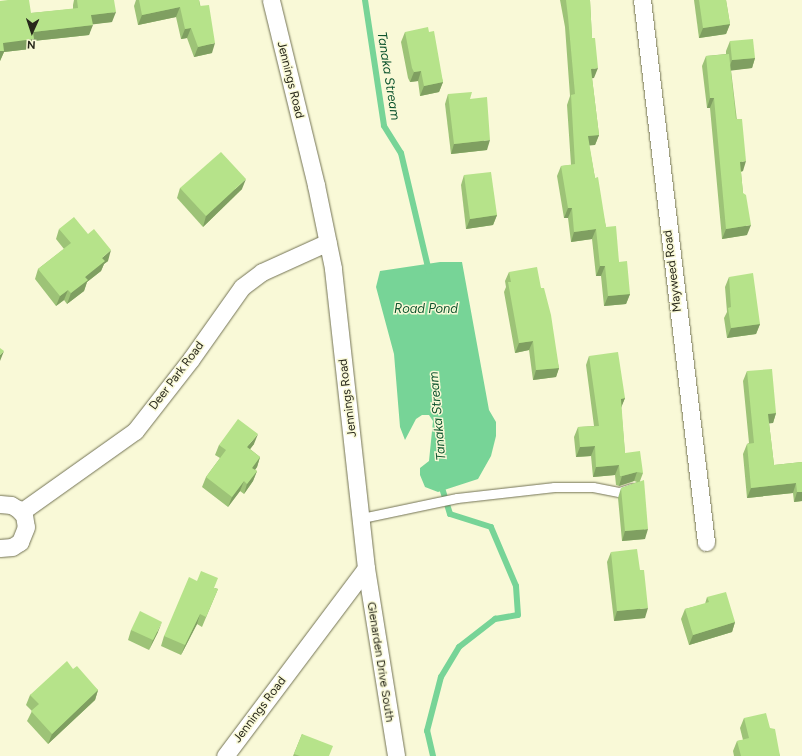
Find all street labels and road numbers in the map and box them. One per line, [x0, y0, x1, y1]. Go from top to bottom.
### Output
street label: Jennings Road [273, 40, 307, 120]
street label: Mayweed Road [661, 229, 685, 313]
street label: Deer Park Road [147, 339, 207, 413]
street label: Jennings Road [336, 358, 360, 438]
street label: Glenarden Drive South [363, 601, 397, 723]
street label: Jennings Road [231, 674, 289, 746]

